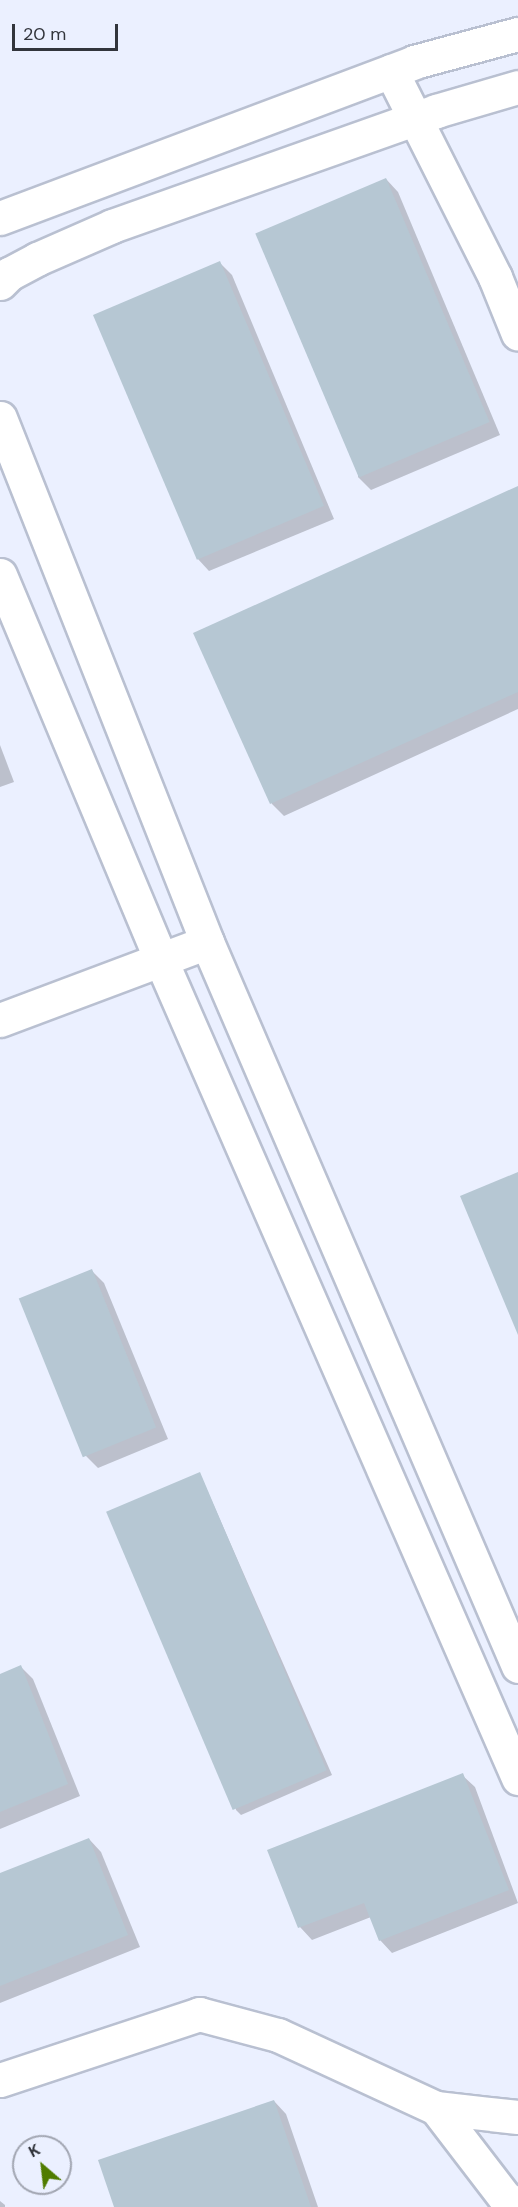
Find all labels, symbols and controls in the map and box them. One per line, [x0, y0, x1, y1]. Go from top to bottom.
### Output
scale bar [15, 12, 122, 50]
text: 20 m [23, 22, 66, 46]
north arrow [12, 2135, 72, 2195]
text: K [25, 2139, 44, 2162]

